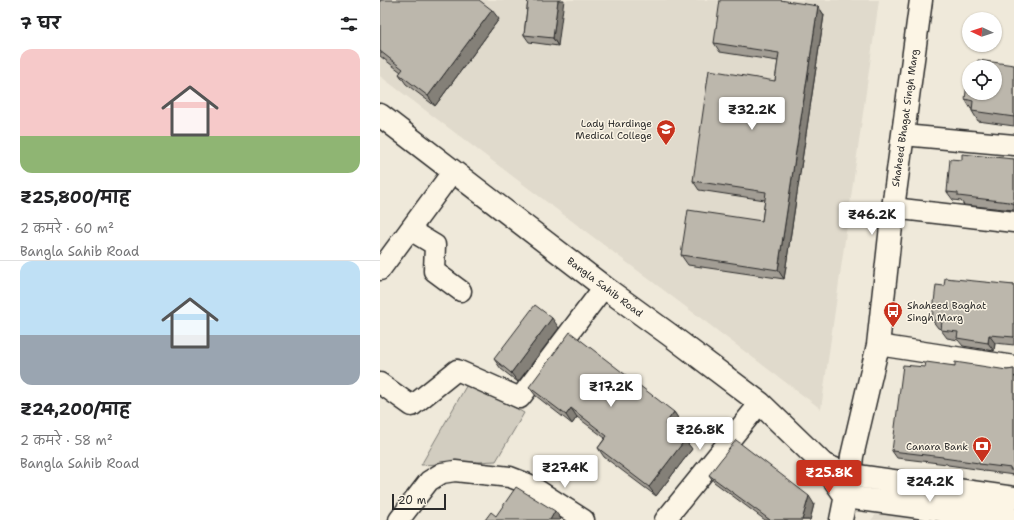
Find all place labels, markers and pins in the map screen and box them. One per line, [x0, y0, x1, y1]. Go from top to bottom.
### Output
pin: ₹32.2K [719, 97, 785, 131]
place label: Lady Hardinge Medical College [575, 117, 652, 142]
school or university icon: Lady Hardinge Medical College [655, 118, 677, 146]
pin: ₹46.2K [839, 202, 905, 236]
place label: Shaheed Baghat Singh Marg [907, 299, 986, 324]
bus stop icon: Shaheed Baghat Singh Marg [882, 300, 904, 328]
pin: ₹17.2K [578, 374, 644, 408]
pin: ₹26.8K [667, 417, 733, 451]
bank icon: Canara Bank [971, 435, 993, 463]
place label: Canara Bank [906, 440, 968, 453]
pin: ₹27.4K [532, 455, 598, 489]
pin: ₹25.8K [796, 460, 862, 494]
pin: ₹24.2K [897, 469, 963, 503]

